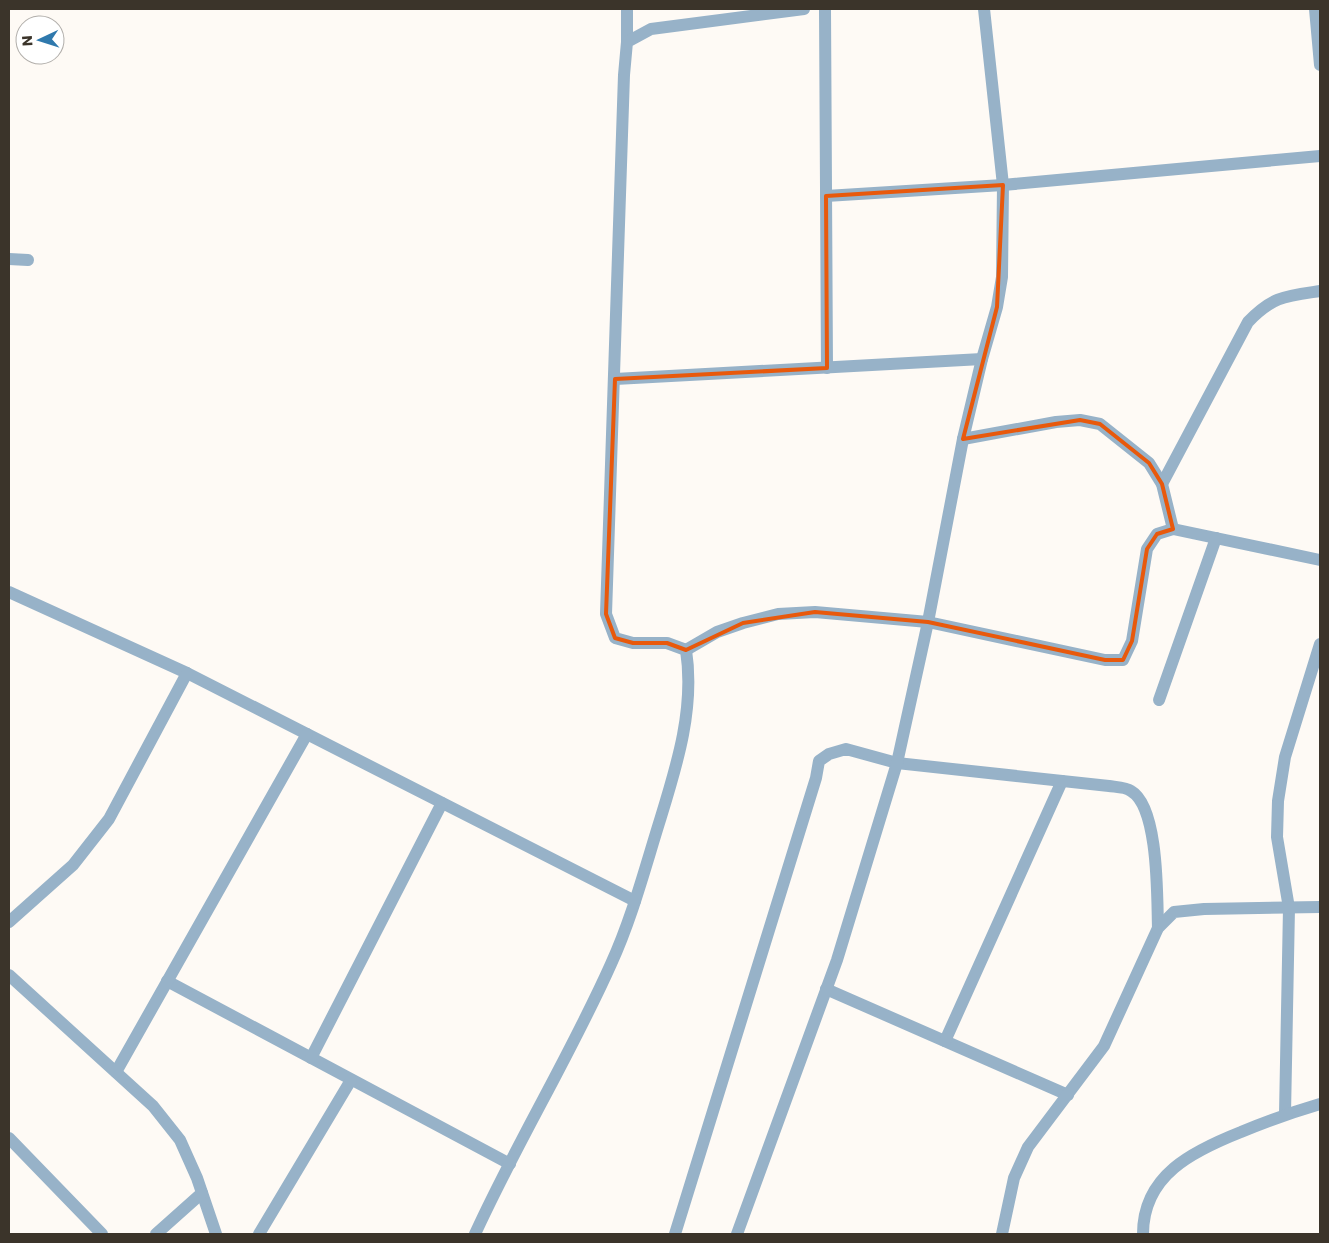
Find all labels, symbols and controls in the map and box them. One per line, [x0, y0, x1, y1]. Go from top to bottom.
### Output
north arrow [15, 15, 65, 65]
text: N [17, 35, 37, 47]

